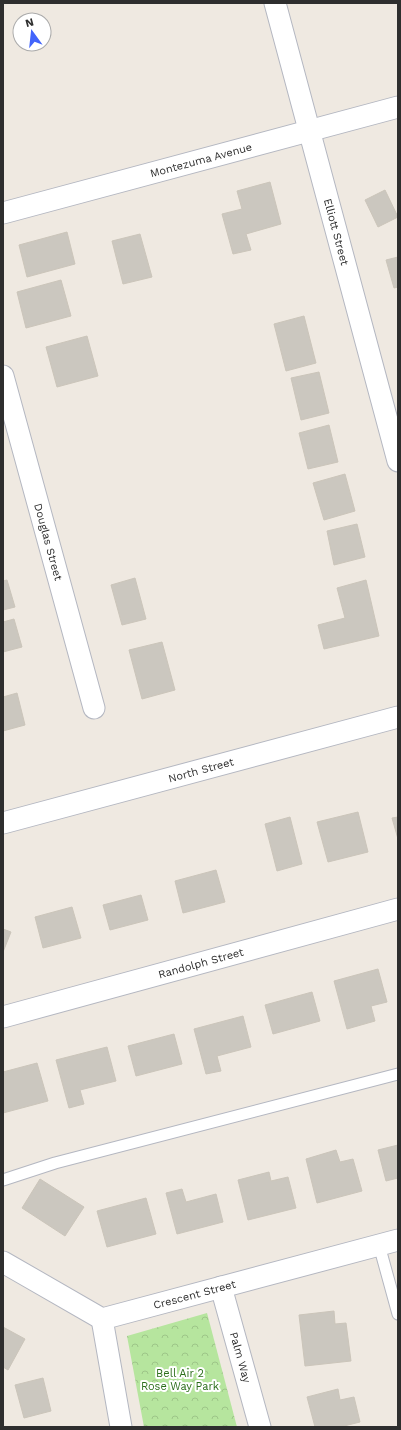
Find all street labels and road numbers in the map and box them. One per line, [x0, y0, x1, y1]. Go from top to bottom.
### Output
street label: Montezuma Avenue [149, 140, 253, 180]
street label: Elliott Street [321, 197, 352, 267]
street label: Douglas Street [32, 502, 65, 582]
street label: North Street [167, 755, 235, 785]
street label: Randolph Street [157, 945, 245, 981]
street label: Crescent Street [152, 1277, 238, 1312]
street label: Palm Way [227, 1331, 254, 1384]

